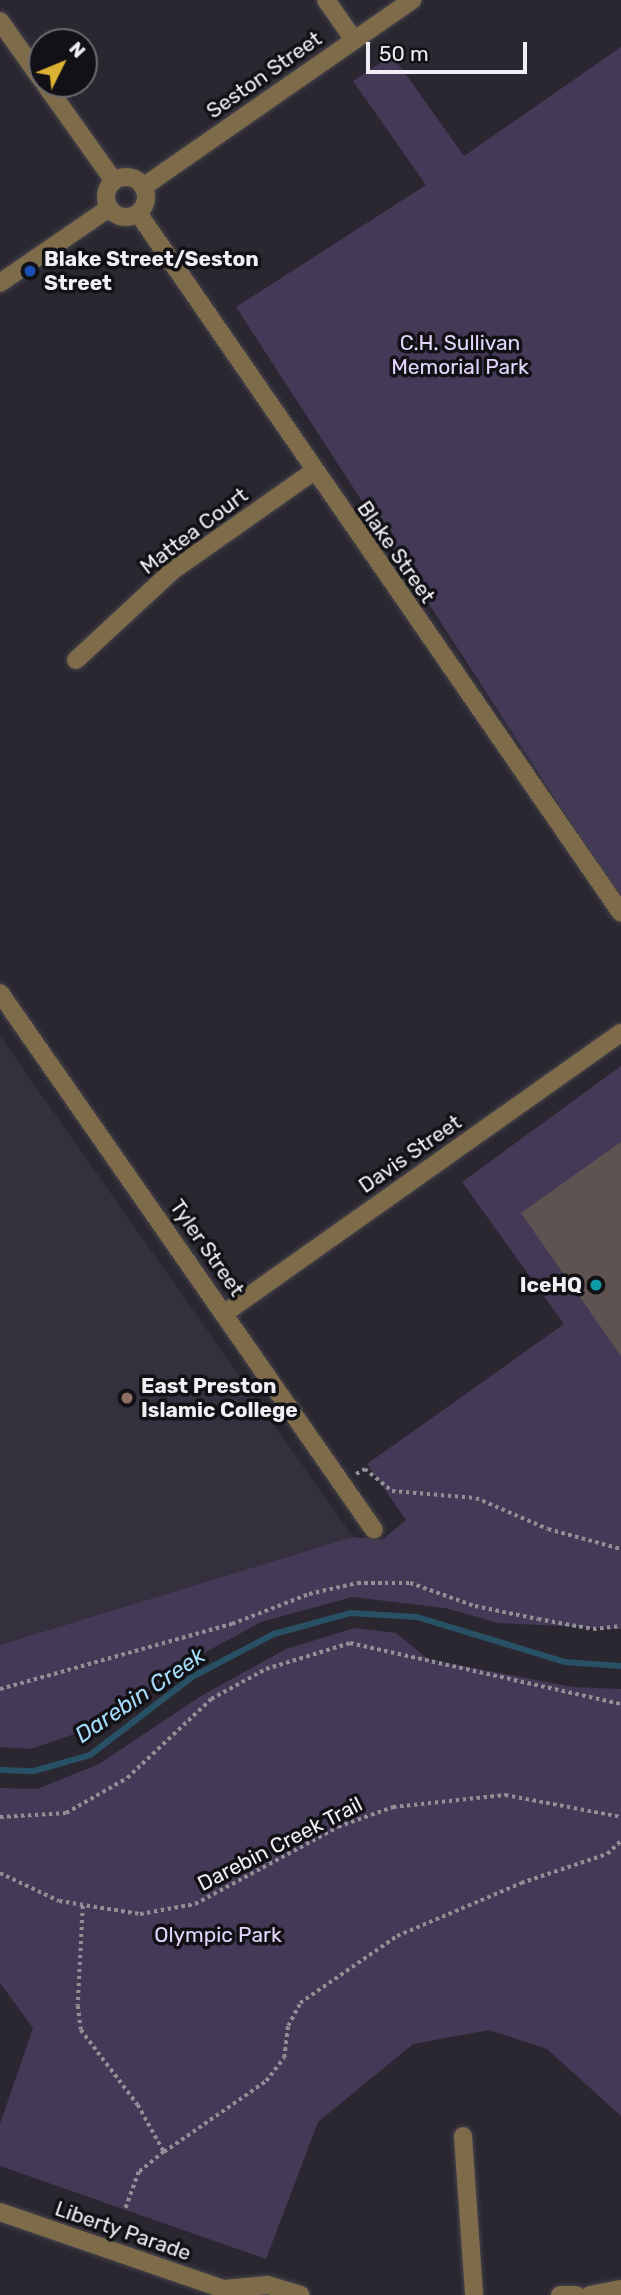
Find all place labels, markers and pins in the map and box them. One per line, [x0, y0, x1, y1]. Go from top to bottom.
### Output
place label: Blake Street/Seston Street [44, 246, 259, 296]
marker: Blake Street/Seston Street [22, 263, 38, 279]
place label: IceHQ [520, 1272, 582, 1298]
marker: IceHQ [588, 1277, 604, 1293]
place label: East Preston Islamic College [141, 1373, 298, 1423]
marker: East Preston Islamic College [119, 1390, 135, 1406]

